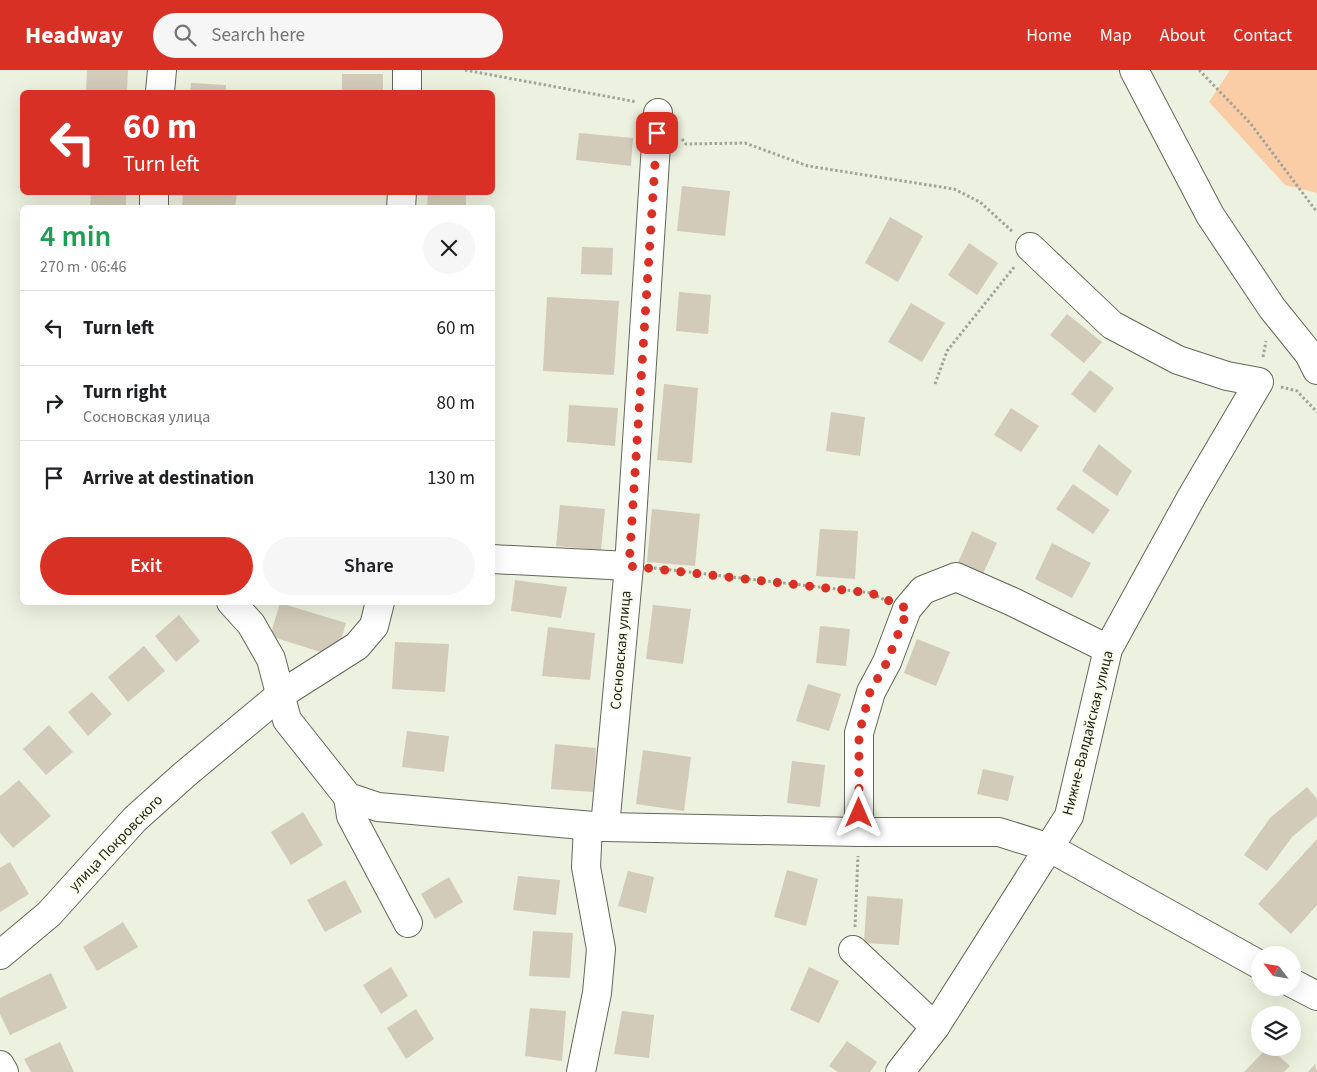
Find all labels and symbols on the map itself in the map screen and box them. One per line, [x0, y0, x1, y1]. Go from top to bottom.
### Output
pin [636, 112, 678, 154]
street label: Сосновская улица [605, 590, 637, 710]
street label: Нижне-Валдайская улица [1057, 648, 1119, 818]
position arrow [832, 786, 884, 838]
street label: улица Покровского [64, 790, 168, 896]
north arrow [1251, 946, 1301, 996]

